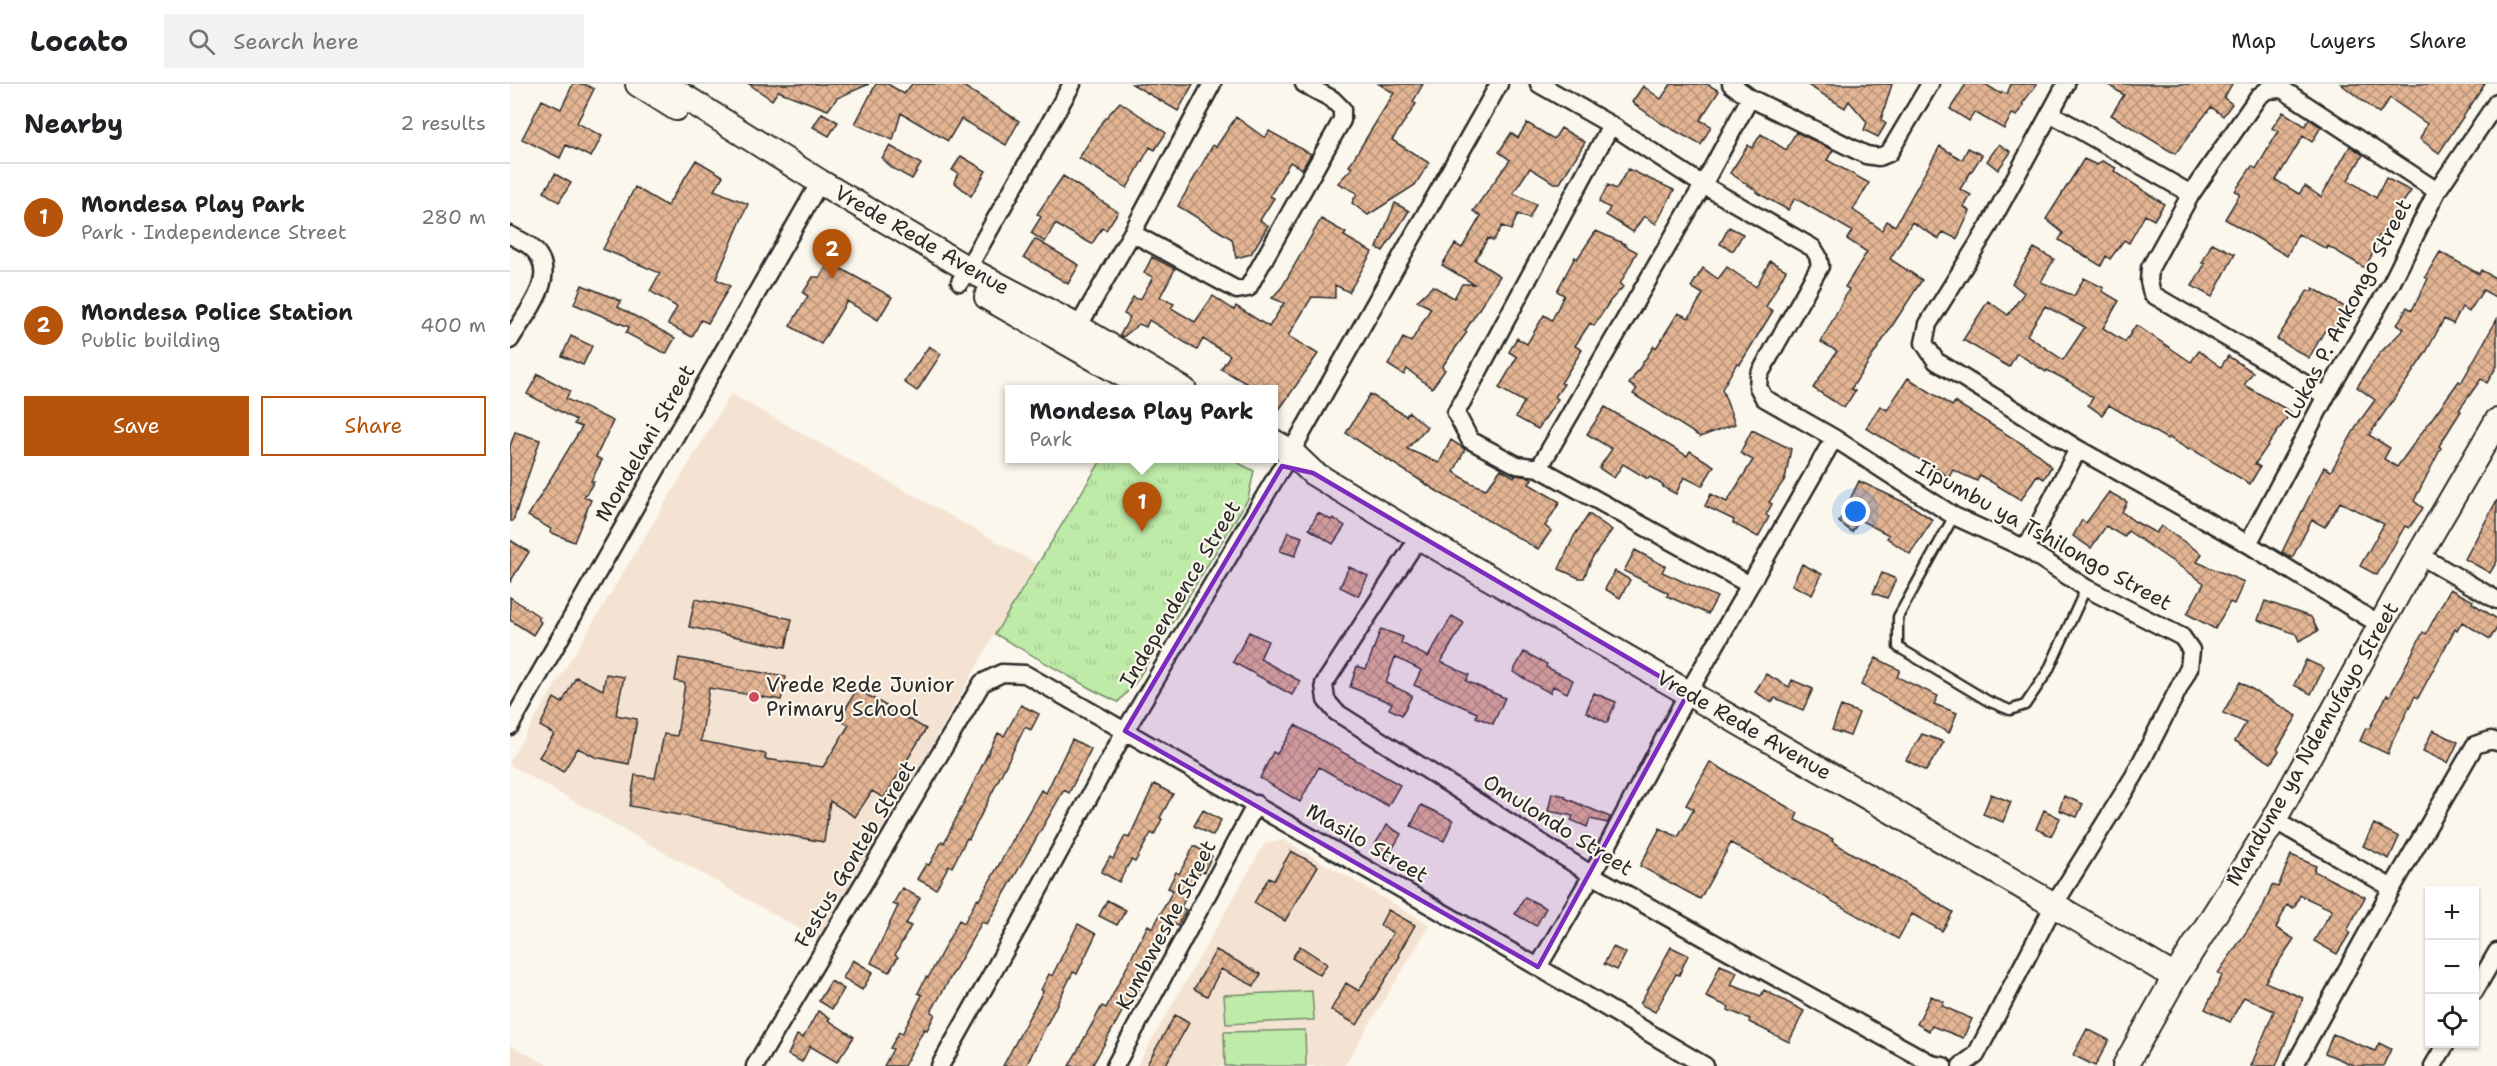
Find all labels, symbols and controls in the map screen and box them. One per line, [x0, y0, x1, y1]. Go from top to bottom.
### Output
search box [164, 14, 584, 68]
text: Locato [30, 22, 128, 60]
icon: search [185, 25, 218, 58]
text: Search here [233, 27, 359, 56]
text: Map [2231, 27, 2276, 55]
text: Layers [2309, 27, 2376, 55]
text: Share [2409, 27, 2467, 55]
text: Nearby [24, 106, 123, 141]
text: 2 results [400, 110, 486, 136]
street label: Vrede Rede Avenue [829, 178, 1015, 302]
text: Mondesa Play Park [81, 190, 305, 219]
street label: Lukas P. Ankongo Street [2278, 194, 2418, 424]
text: 1 [39, 204, 48, 230]
text: 280 m [421, 204, 486, 230]
text: Park · Independence Street [81, 219, 347, 245]
pin: 2 [812, 230, 852, 279]
text: Mondesa Police Station [81, 298, 353, 327]
text: 2 [37, 312, 51, 338]
text: 400 m [420, 312, 486, 338]
text: Public building [81, 327, 220, 353]
street label: Mondelani Street [589, 359, 701, 527]
popup [1005, 385, 1278, 463]
button: Save [24, 396, 249, 456]
button: Share [261, 396, 486, 456]
text: Mondesa Play Park [1029, 397, 1254, 426]
text: Park [1029, 426, 1072, 452]
street label: Iipumbu ya Tshilongo Street [1911, 453, 2177, 617]
pin: 1 [1122, 482, 1162, 532]
street label: Independence Street [1113, 495, 1247, 693]
your location [1841, 497, 1870, 526]
street label: Mandume ya Ndemufayo Street [2219, 597, 2405, 891]
street label: Vrede Rede Avenue [1651, 663, 1837, 787]
place label: Vrede Rede Junior Primary School [766, 671, 955, 723]
marker: Vrede Rede Junior Primary School [747, 690, 761, 704]
street label: Festus Gonteb Street [788, 755, 922, 953]
street label: Omulondo Street [1478, 768, 1638, 882]
street label: Masilo Street [1301, 797, 1433, 889]
street label: Kumbweshe Street [1109, 835, 1223, 1015]
map controls [2425, 886, 2479, 1048]
button: + [2425, 886, 2479, 940]
button: − [2425, 940, 2479, 994]
button: locate [2425, 994, 2479, 1048]

